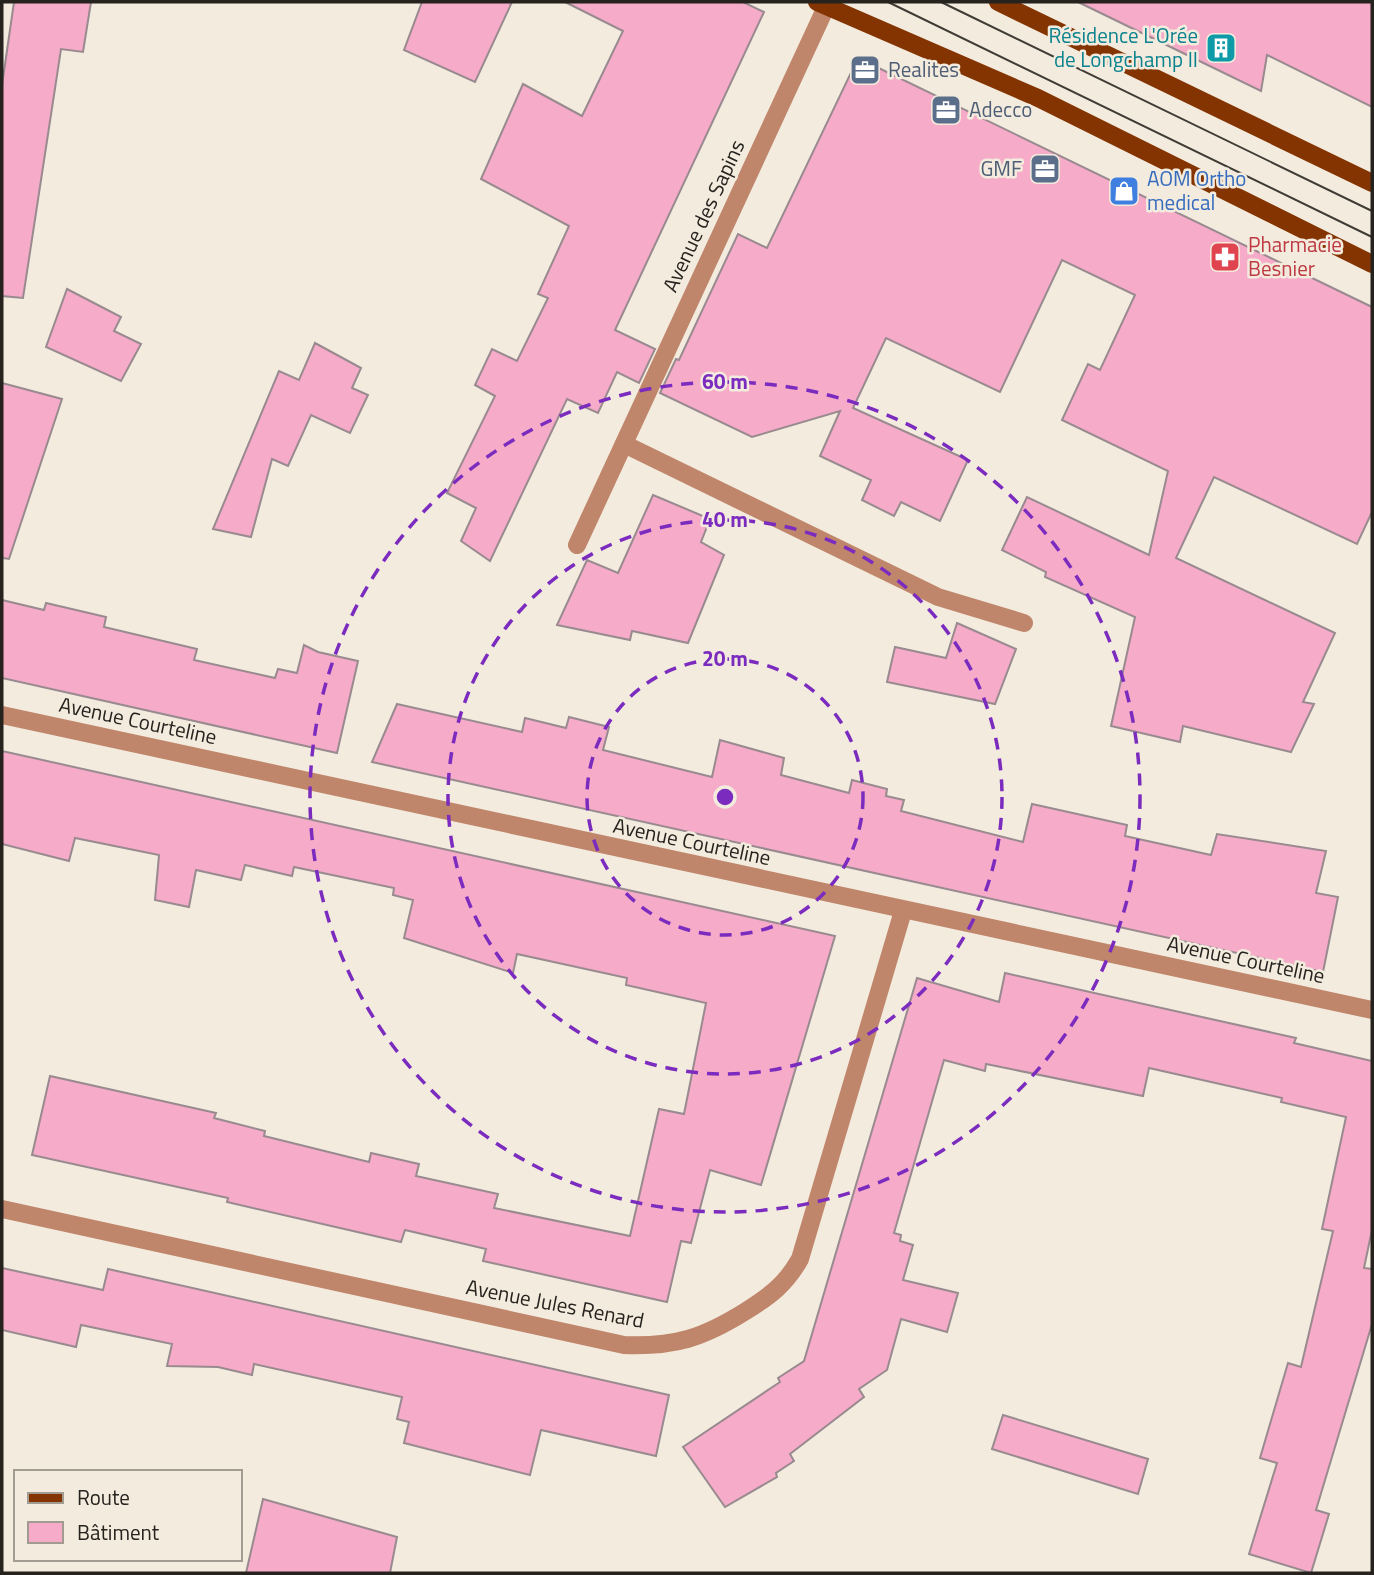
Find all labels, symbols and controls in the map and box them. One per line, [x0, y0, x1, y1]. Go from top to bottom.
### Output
place label: Résidence L'Orée de Longchamp II [1048, 19, 1198, 75]
building icon: Résidence L'Orée de Longchamp II [1204, 31, 1238, 65]
office icon: Realites [848, 53, 882, 87]
place label: Realites [888, 53, 959, 85]
office icon: Adecco [929, 93, 963, 127]
place label: Adecco [969, 93, 1032, 125]
street label: Avenue des Sapins [654, 134, 752, 297]
place label: GMF [980, 152, 1022, 184]
office icon: GMF [1028, 152, 1062, 186]
place label: AOM Ortho medical [1147, 162, 1246, 218]
shop icon: AOM Ortho medical [1107, 174, 1141, 208]
place label: Pharmacie Besnier [1248, 228, 1342, 284]
pharmacy icon: Pharmacie Besnier [1208, 240, 1242, 274]
text: 60 m [702, 365, 748, 397]
text: 40 m [702, 503, 748, 535]
text: 20 m [702, 642, 748, 674]
street label: Avenue Courteline [56, 688, 220, 752]
centre of rings [713, 785, 737, 809]
street label: Avenue Courteline [610, 809, 774, 873]
street label: Avenue Courteline [1164, 927, 1328, 991]
street label: Avenue Jules Renard [463, 1270, 647, 1336]
legend [14, 1470, 242, 1561]
text: Route [77, 1481, 130, 1513]
text: Bâtiment [77, 1516, 160, 1548]

